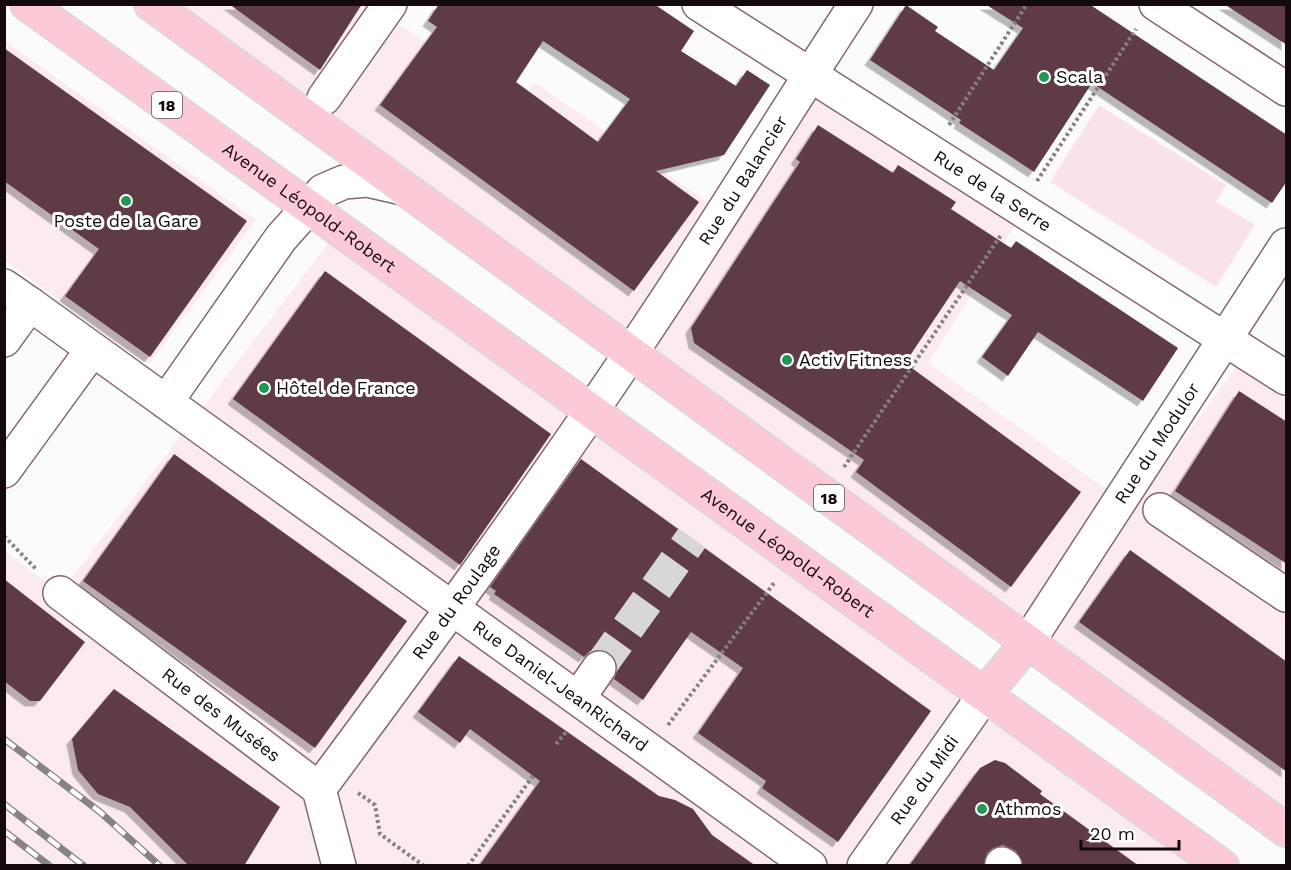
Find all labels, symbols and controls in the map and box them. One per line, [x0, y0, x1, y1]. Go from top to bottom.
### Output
place label: Scala [1056, 66, 1104, 87]
marker: Scala [1037, 70, 1051, 84]
road number: 18 [152, 92, 182, 118]
street label: Rue du Balancier [694, 112, 792, 249]
street label: Avenue Léopold-Robert [219, 138, 400, 277]
street label: Rue de la Serre [930, 145, 1056, 236]
marker: Poste de la Gare [119, 194, 133, 208]
place label: Poste de la Gare [53, 210, 199, 231]
place label: Activ Fitness [799, 349, 912, 370]
marker: Activ Fitness [780, 353, 794, 367]
place label: Hôtel de France [276, 377, 416, 398]
street label: Rue du Modulor [1110, 379, 1204, 507]
marker: Hôtel de France [257, 381, 271, 395]
street label: Avenue Léopold-Robert [697, 483, 879, 622]
road number: 18 [814, 485, 844, 511]
street label: Rue du Roulage [407, 540, 505, 663]
street label: Rue Daniel-JeanRichard [469, 615, 652, 756]
street label: Rue des Musées [158, 663, 285, 766]
street label: Rue du Midi [885, 731, 963, 829]
place label: Athmos [994, 798, 1061, 819]
marker: Athmos [975, 802, 989, 816]
scale bar [1081, 813, 1178, 851]
text: 20 m [1090, 823, 1135, 844]

